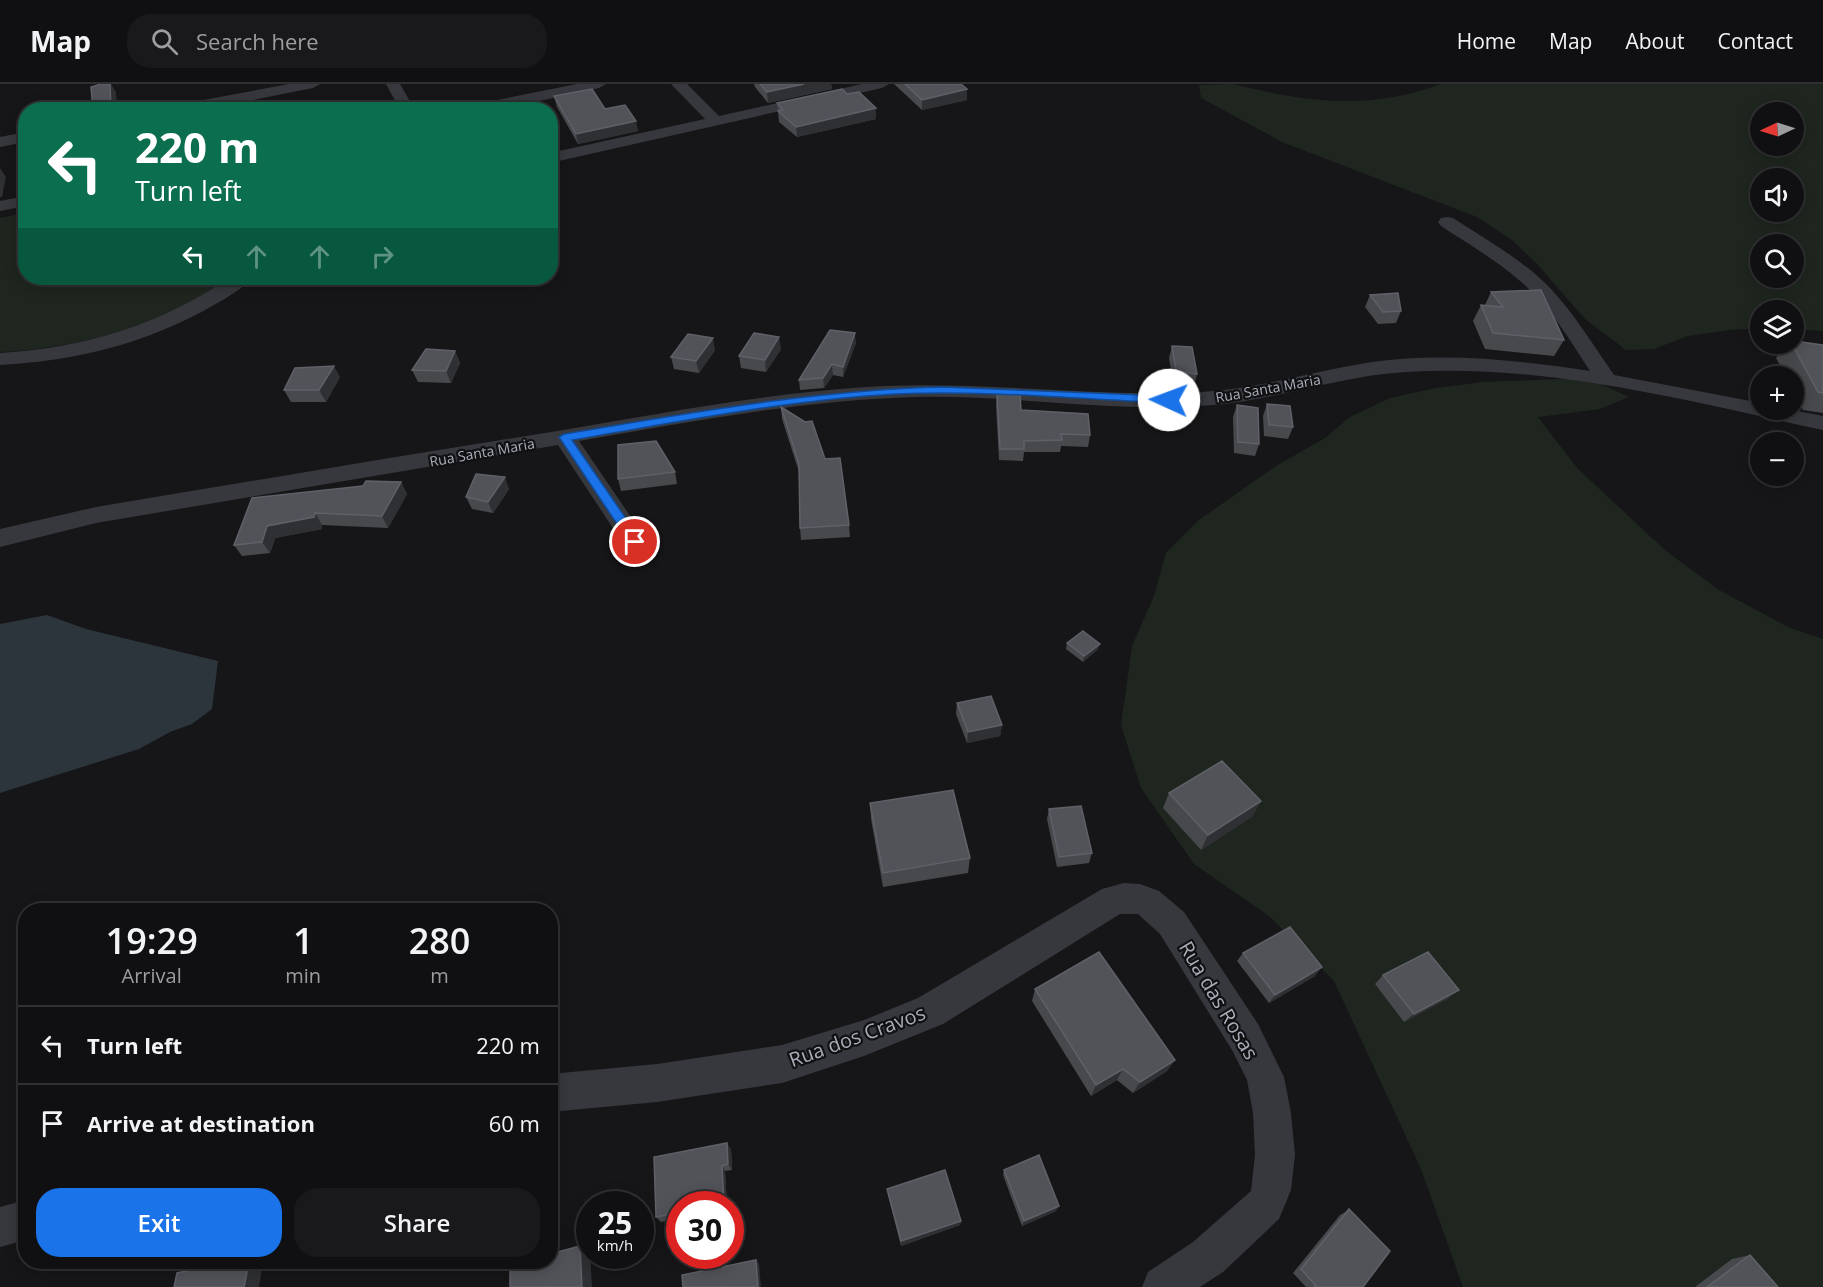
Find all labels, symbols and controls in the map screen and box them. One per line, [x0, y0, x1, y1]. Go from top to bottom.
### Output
search box [127, 14, 547, 68]
text: Map [30, 22, 91, 60]
icon: search [148, 25, 181, 58]
text: Search here [196, 26, 319, 56]
text: Home [1457, 27, 1516, 55]
text: Map [1549, 27, 1592, 55]
text: About [1625, 27, 1685, 55]
text: Contact [1718, 27, 1793, 55]
north arrow [1750, 102, 1804, 156]
map controls [1750, 102, 1804, 486]
text: 220 m [135, 118, 259, 175]
icon: left [36, 126, 114, 204]
button: sound [1750, 168, 1804, 222]
text: Turn left [135, 172, 242, 209]
button: search [1750, 234, 1804, 288]
icon: left [177, 240, 210, 273]
icon: ahead [240, 240, 273, 273]
icon: ahead [303, 240, 336, 273]
icon: right [366, 240, 399, 273]
button: layers [1750, 300, 1804, 354]
button: + [1750, 366, 1804, 420]
position arrow [1137, 368, 1201, 432]
street label: Rua Santa Maria [1214, 369, 1322, 407]
button: − [1750, 432, 1804, 486]
street label: Rua Santa Maria [428, 433, 536, 471]
pin [609, 516, 660, 567]
icon: arrive [618, 525, 651, 558]
text: 19:29 [106, 916, 198, 965]
text: 1 [293, 916, 314, 965]
text: 280 [409, 916, 470, 965]
street label: Rua das Rosas [1173, 936, 1265, 1064]
text: Arrival [122, 962, 182, 989]
text: min [285, 962, 321, 989]
text: m [430, 962, 449, 989]
street label: Rua dos Cravos [785, 999, 929, 1073]
icon: left [36, 1029, 69, 1062]
text: Turn left [87, 1030, 182, 1060]
text: 220 m [476, 1030, 540, 1060]
icon: arrive [36, 1107, 69, 1140]
text: Arrive at destination [87, 1108, 315, 1138]
text: 60 m [489, 1108, 540, 1138]
button: Exit [36, 1188, 282, 1257]
button: Share [294, 1188, 540, 1257]
speed limit sign: 30 [666, 1191, 744, 1269]
text: 25 [598, 1202, 632, 1243]
text: km/h [597, 1235, 633, 1255]

